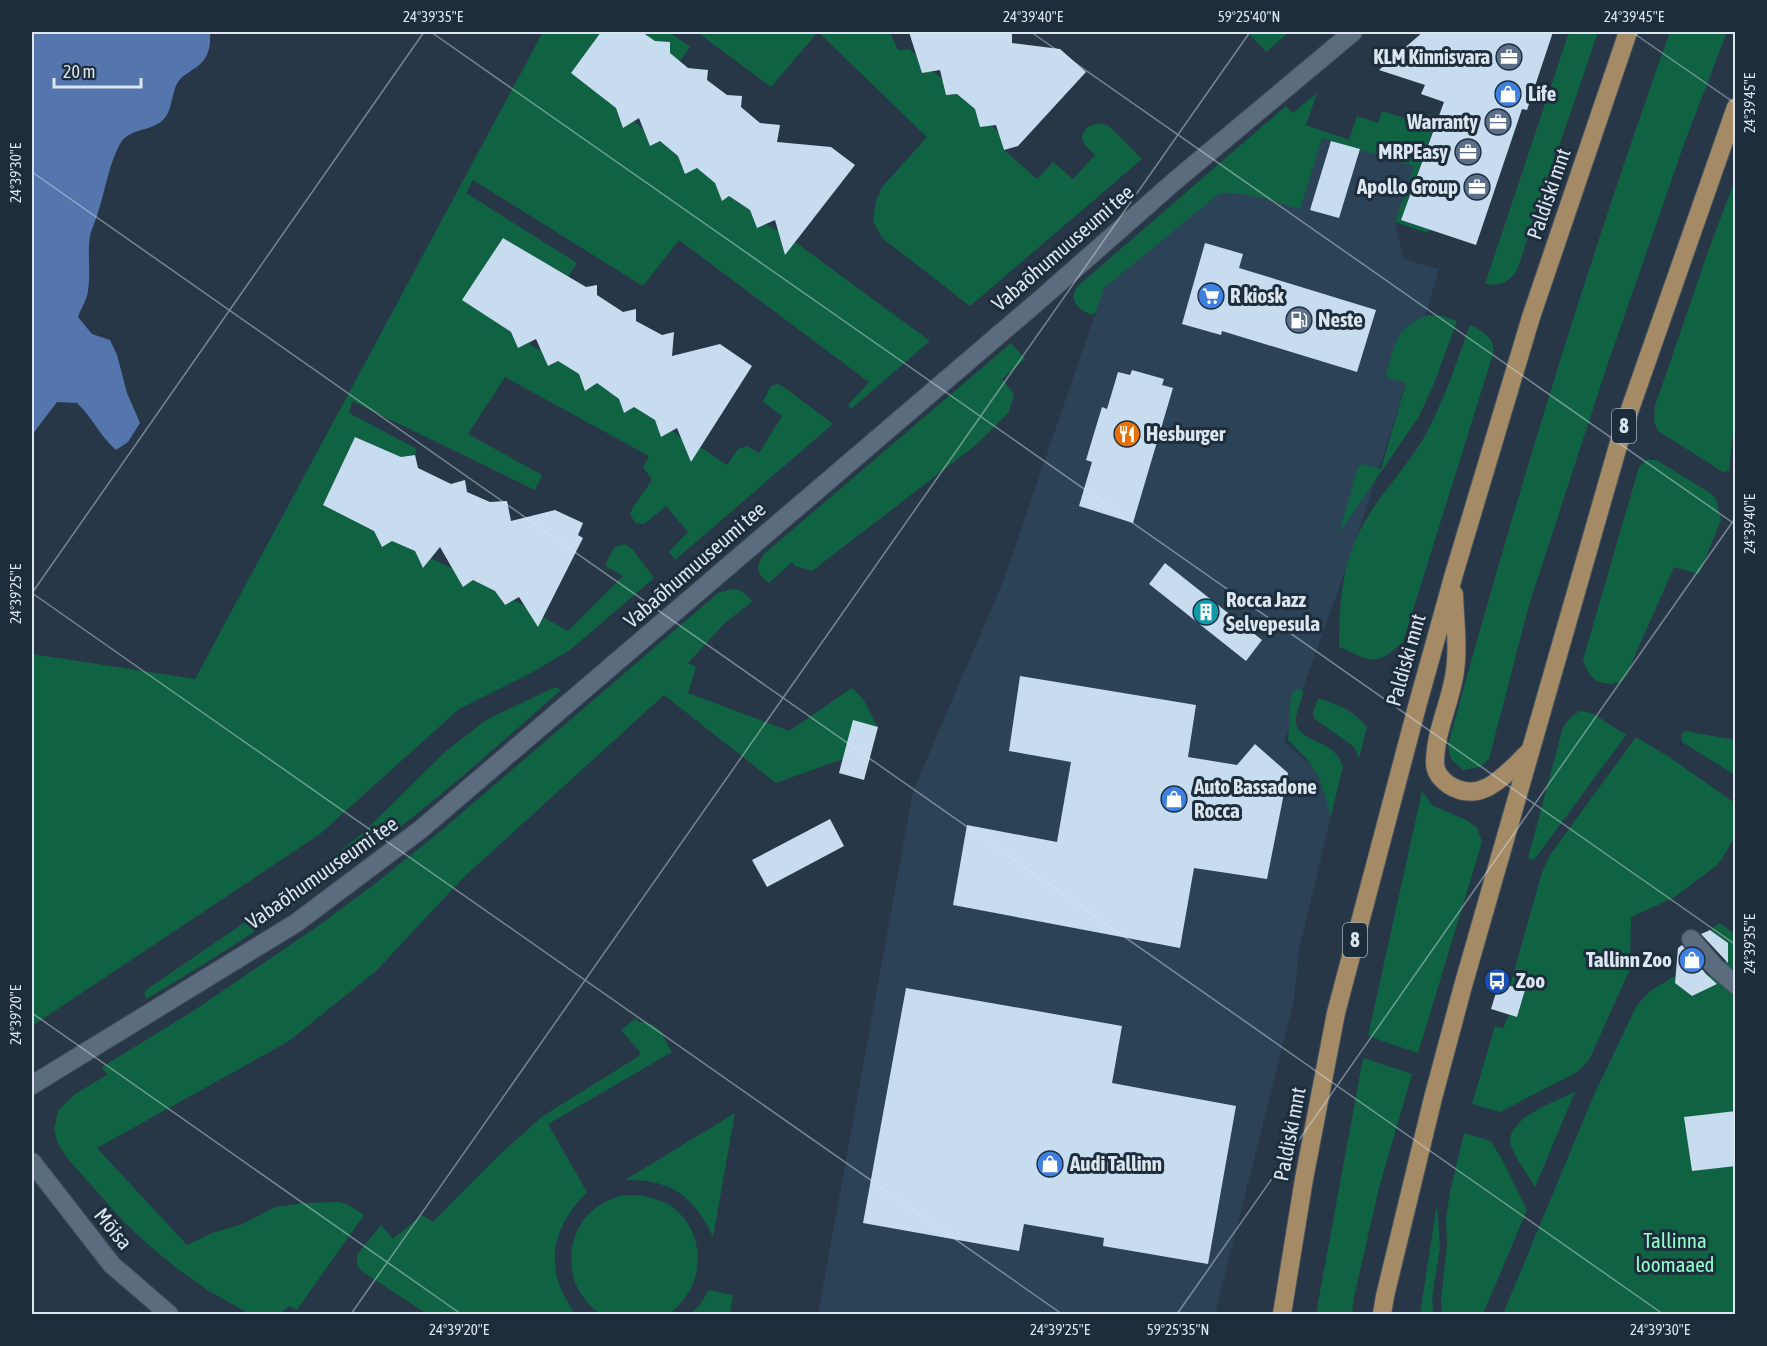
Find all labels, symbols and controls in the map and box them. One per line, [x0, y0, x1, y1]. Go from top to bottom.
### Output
text: 24°39'35"E [403, 8, 464, 25]
text: 24°39'40"E [1003, 8, 1064, 25]
text: 59°25'40"N [1218, 8, 1280, 25]
text: 24°39'45"E [1604, 8, 1665, 25]
office icon: KLM Kinnisvara [1494, 42, 1524, 72]
place label: KLM Kinnisvara [1373, 44, 1490, 68]
scale bar [54, 51, 141, 89]
text: 20 m [63, 61, 95, 82]
text: 24°39'45"E [1741, 72, 1758, 133]
shop icon: Life [1493, 79, 1523, 109]
place label: Life [1528, 81, 1556, 105]
office icon: Warranty [1483, 107, 1513, 137]
place label: Warranty [1406, 109, 1478, 133]
office icon: MRPEasy [1453, 137, 1483, 167]
place label: MRPEasy [1378, 139, 1448, 163]
text: 24°39'30"E [7, 142, 24, 203]
street label: Paldiski mnt [1521, 145, 1575, 242]
office icon: Apollo Group [1462, 172, 1492, 202]
place label: Apollo Group [1356, 174, 1458, 198]
street label: Vabaõhumuuseumi tee [987, 179, 1138, 315]
supermarket icon: R kiosk [1196, 281, 1226, 311]
place label: R kiosk [1230, 283, 1285, 307]
fuel station icon: Neste [1284, 305, 1314, 335]
place label: Neste [1318, 307, 1363, 331]
road number: 8 [1612, 409, 1636, 443]
restaurant icon: Hesburger [1112, 419, 1142, 449]
place label: Hesburger [1146, 421, 1226, 445]
text: 24°39'40"E [1741, 493, 1758, 554]
street label: Vabaõhumuuseumi tee [619, 496, 770, 632]
text: 24°39'25"E [7, 563, 24, 624]
place label: Rocca Jazz Selvepesula [1226, 587, 1320, 635]
building icon: Rocca Jazz Selvepesula [1191, 597, 1221, 627]
street label: Paldiski mnt [1380, 611, 1430, 709]
place label: Auto Bassadone Rocca [1193, 774, 1317, 822]
shop icon: Auto Bassadone Rocca [1159, 784, 1189, 814]
street label: Vabaõhumuuseumi tee [241, 811, 402, 933]
text: 24°39'35"E [1741, 913, 1758, 974]
road number: 8 [1343, 923, 1367, 957]
shop icon: Tallinn Zoo [1677, 945, 1707, 975]
place label: Tallinn Zoo [1586, 947, 1672, 971]
bus stop icon: Zoo [1482, 966, 1512, 996]
place label: Zoo [1516, 968, 1545, 992]
text: 24°39'20"E [7, 984, 24, 1045]
street label: Paldiski mnt [1268, 1085, 1310, 1183]
shop icon: Audi Tallinn [1035, 1149, 1065, 1179]
place label: Audi Tallinn [1069, 1151, 1162, 1175]
street label: Mõisa [90, 1203, 138, 1254]
park label: Tallinna loomaaed [1635, 1228, 1715, 1276]
text: 24°39'20"E [429, 1321, 490, 1338]
text: 24°39'25"E [1030, 1321, 1091, 1338]
text: 59°25'35"N [1147, 1321, 1209, 1338]
text: 24°39'30"E [1630, 1321, 1691, 1338]

